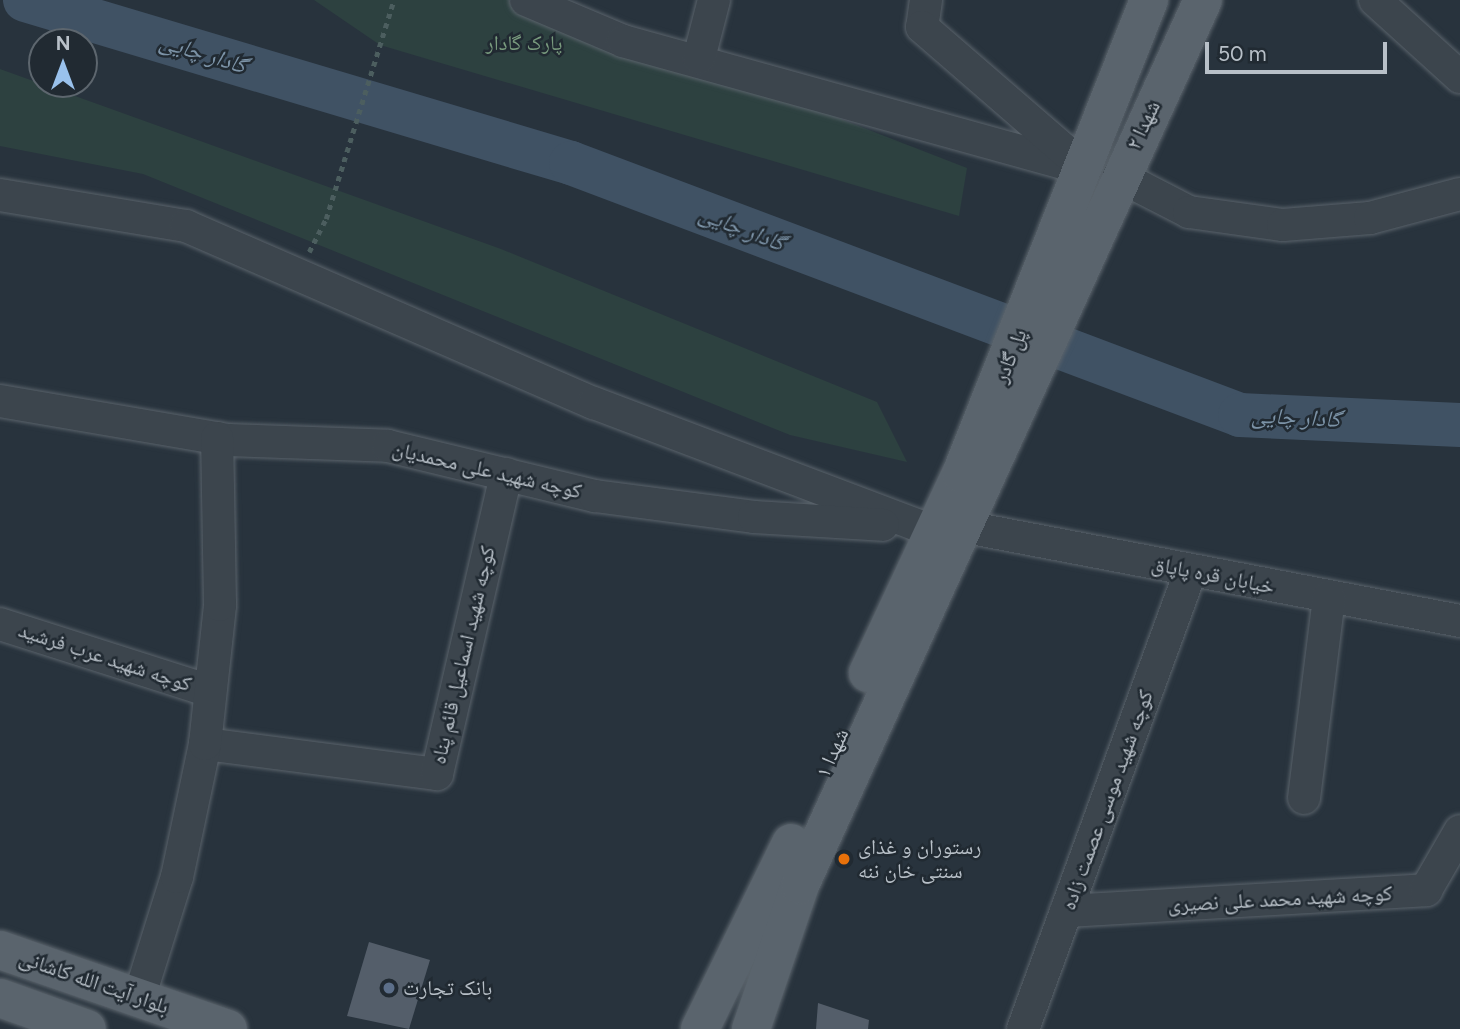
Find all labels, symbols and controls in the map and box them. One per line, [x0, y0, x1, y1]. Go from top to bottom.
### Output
water label: گادار چایی [156, 27, 250, 79]
north arrow [28, 28, 98, 98]
scale bar [1208, 28, 1390, 72]
park label: پارک گادار [486, 30, 562, 56]
text: N [56, 32, 70, 55]
text: 50 m [1218, 41, 1267, 66]
street label: شهدا ۲ [1120, 96, 1166, 154]
water label: گادار چایی [695, 199, 789, 257]
street label: پل گادر [988, 325, 1032, 387]
water label: گادار چایی [1251, 401, 1341, 433]
street label: کوچه شهید علی محمدیان [390, 436, 584, 504]
street label: کوچه شهید اسماعیل قائم پناه [426, 543, 500, 767]
street label: خیابان قره پاپاق [1149, 551, 1277, 599]
street label: کوچه شهید عرب فرشید [15, 617, 195, 697]
street label: کوچه شهید موسی عصمت زاده [1055, 687, 1159, 913]
street label: شهدا ۱ [810, 724, 854, 782]
place label: رستوران و غذای سنتی خان ننه [858, 834, 981, 884]
marker: رستوران و غذای سنتی خان ننه [836, 851, 852, 867]
street label: کوچه شهید محمد علی نصیری [1167, 881, 1393, 917]
street label: بلوار آیت الله کاشانی [16, 945, 172, 1019]
place label: بانک تجارت [403, 975, 492, 1001]
marker: بانک تجارت [381, 980, 397, 996]

